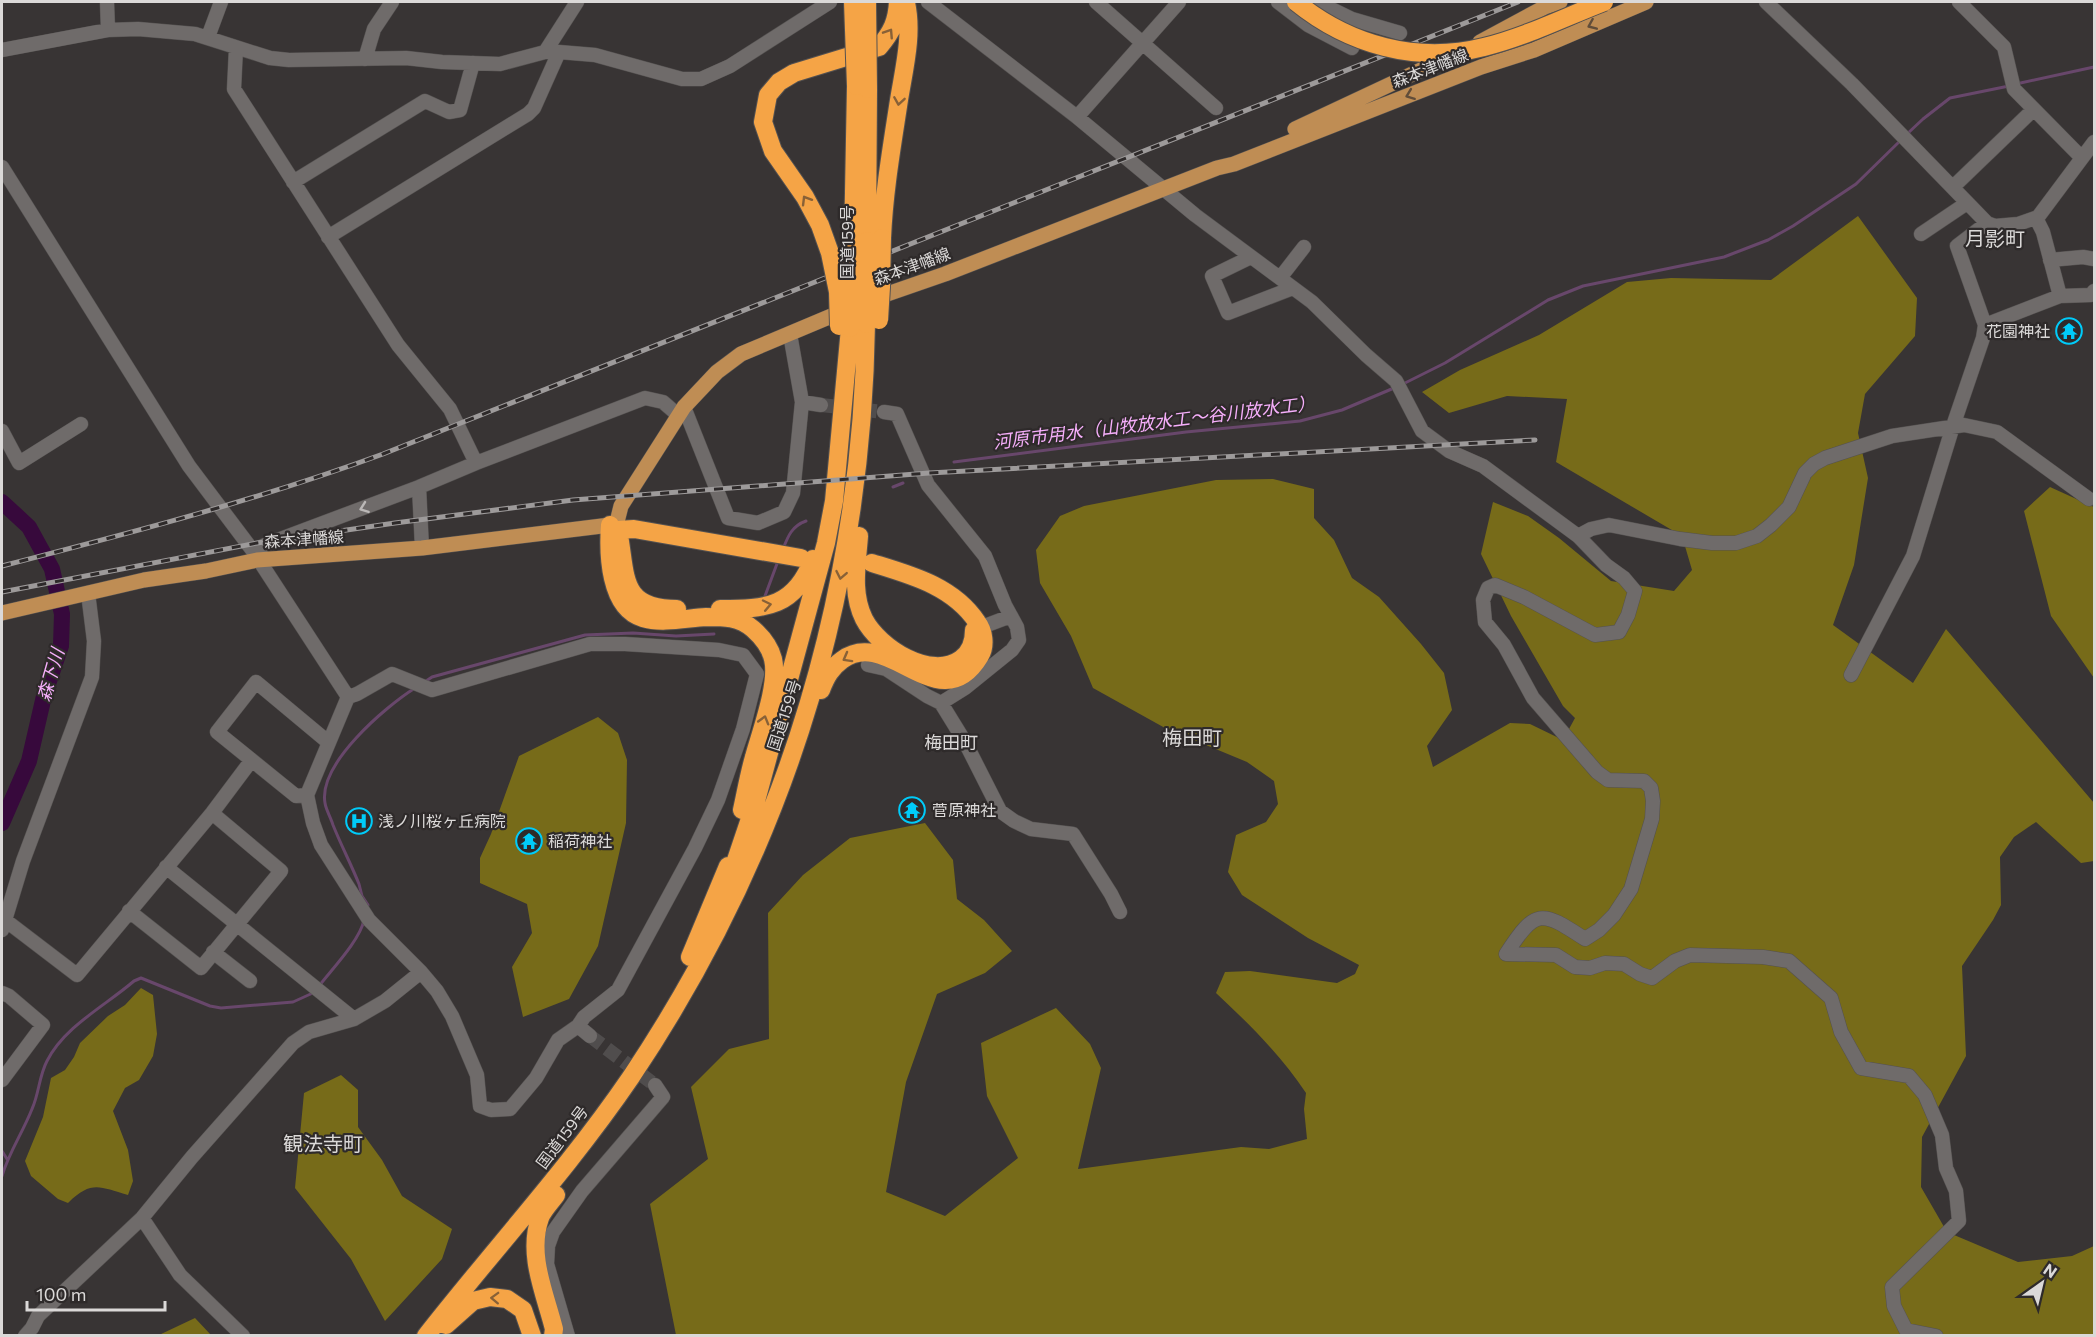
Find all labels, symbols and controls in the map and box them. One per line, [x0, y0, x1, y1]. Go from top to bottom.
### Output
one-way arrow [1587, 18, 1598, 30]
one-way arrow [882, 29, 893, 40]
street label: 森本津幡線 [1389, 44, 1471, 91]
one-way arrow [1405, 88, 1416, 100]
one-way arrow [893, 96, 906, 106]
one-way arrow [802, 196, 814, 206]
street label: 国道159号 [837, 205, 856, 279]
district label: 月影町 [1965, 226, 2025, 250]
street label: 森本津幡線 [871, 243, 953, 288]
temple icon: 花園神社 [2054, 316, 2084, 346]
place label: 花園神社 [1986, 321, 2050, 340]
water label: 河原市用水（山牧放水工～谷川放水工） [992, 391, 1316, 453]
one-way arrow [359, 500, 370, 513]
street label: 森本津幡線 [263, 526, 345, 551]
one-way arrow [835, 570, 848, 580]
one-way arrow [761, 599, 771, 612]
water label: 森下川 [32, 644, 69, 704]
one-way arrow [843, 651, 853, 662]
street label: 国道159号 [763, 677, 804, 753]
one-way arrow [757, 715, 769, 726]
district label: 梅田町 [1162, 725, 1222, 749]
district label: 梅田町 [924, 731, 978, 753]
temple icon: 菅原神社 [897, 795, 927, 825]
place label: 菅原神社 [932, 800, 996, 819]
hospital icon: 浅ノ川桜ヶ丘病院 [344, 806, 374, 836]
place label: 浅ノ川桜ヶ丘病院 [378, 811, 506, 830]
temple icon: 稲荷神社 [514, 826, 544, 856]
place label: 稲荷神社 [548, 831, 612, 850]
street label: 国道159号 [532, 1102, 591, 1172]
district label: 観法寺町 [283, 1131, 363, 1155]
north arrow [2012, 1253, 2072, 1313]
text: N [2040, 1259, 2061, 1281]
scale bar [27, 1274, 165, 1312]
text: 100 m [36, 1283, 86, 1305]
one-way arrow [491, 1292, 500, 1305]

